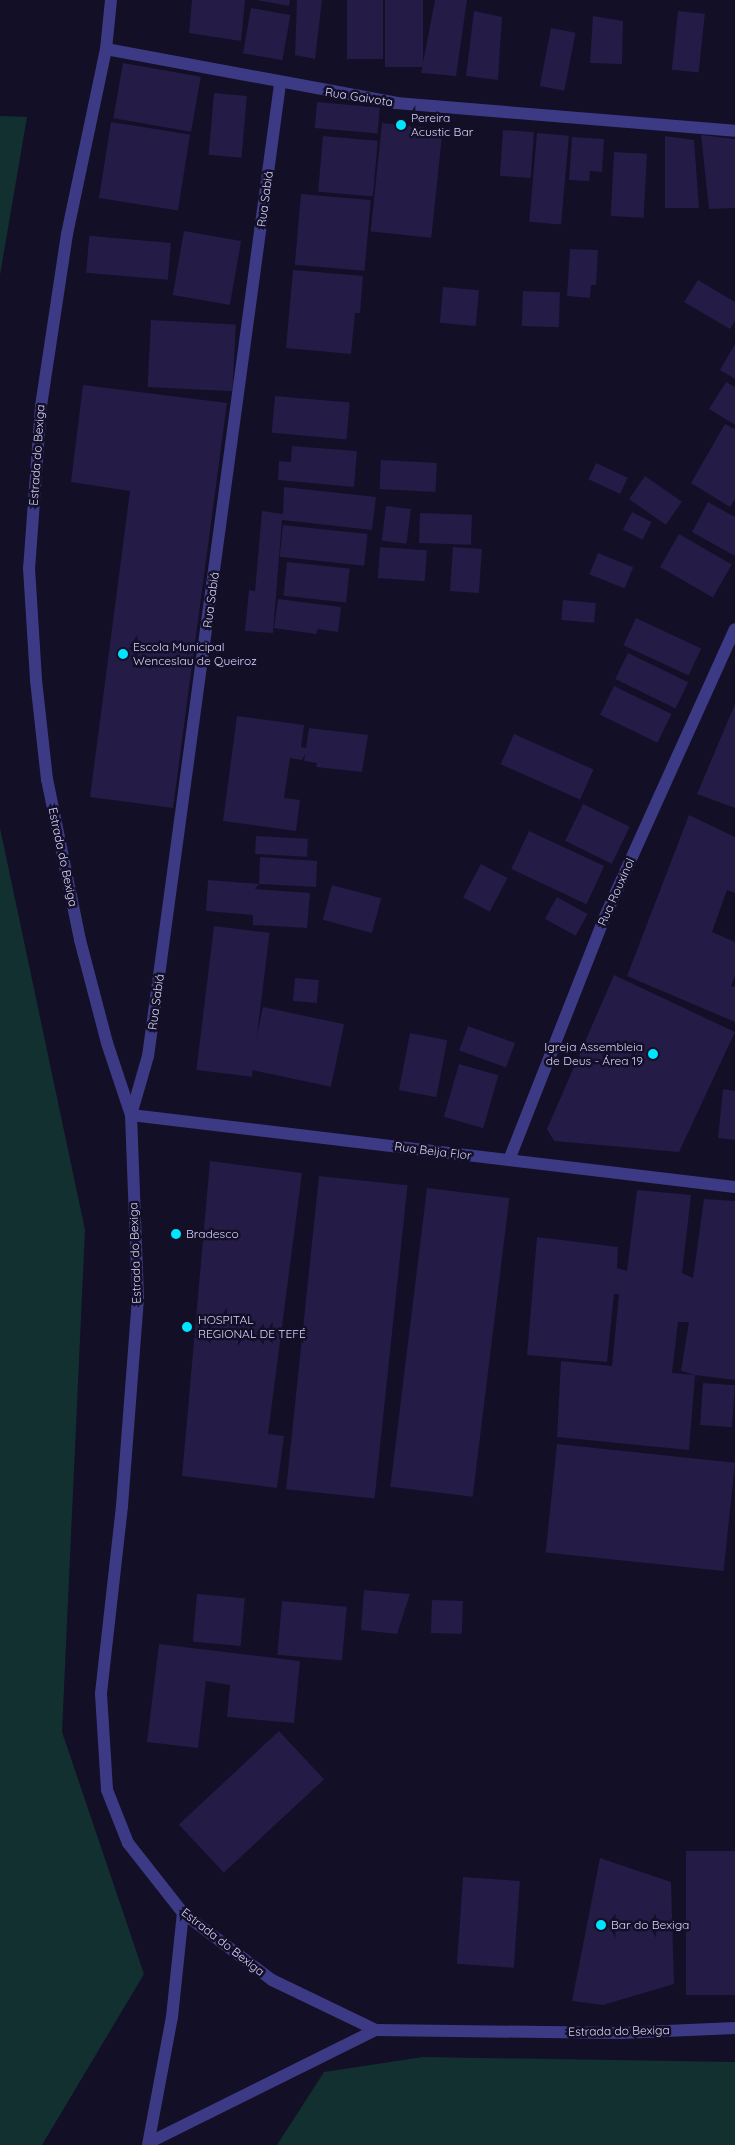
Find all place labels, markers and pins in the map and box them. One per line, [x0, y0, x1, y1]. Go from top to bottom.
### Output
place label: Pereira Acustic Bar [411, 111, 473, 139]
marker: Pereira Acustic Bar [395, 119, 407, 131]
place label: Escola Municipal Wenceslau de Queiroz [133, 640, 257, 668]
marker: Escola Municipal Wenceslau de Queiroz [117, 648, 129, 660]
place label: Igreja Assembleia de Deus - Área 19 [544, 1040, 643, 1068]
marker: Igreja Assembleia de Deus - Área 19 [647, 1048, 659, 1060]
place label: Bradesco [186, 1227, 239, 1241]
marker: Bradesco [170, 1228, 182, 1240]
place label: HOSPITAL REGIONAL DE TEFÉ [198, 1313, 306, 1341]
marker: HOSPITAL REGIONAL DE TEFÉ [180, 1320, 194, 1334]
place label: Bar do Bexiga [611, 1918, 689, 1932]
marker: Bar do Bexiga [595, 1919, 607, 1931]

